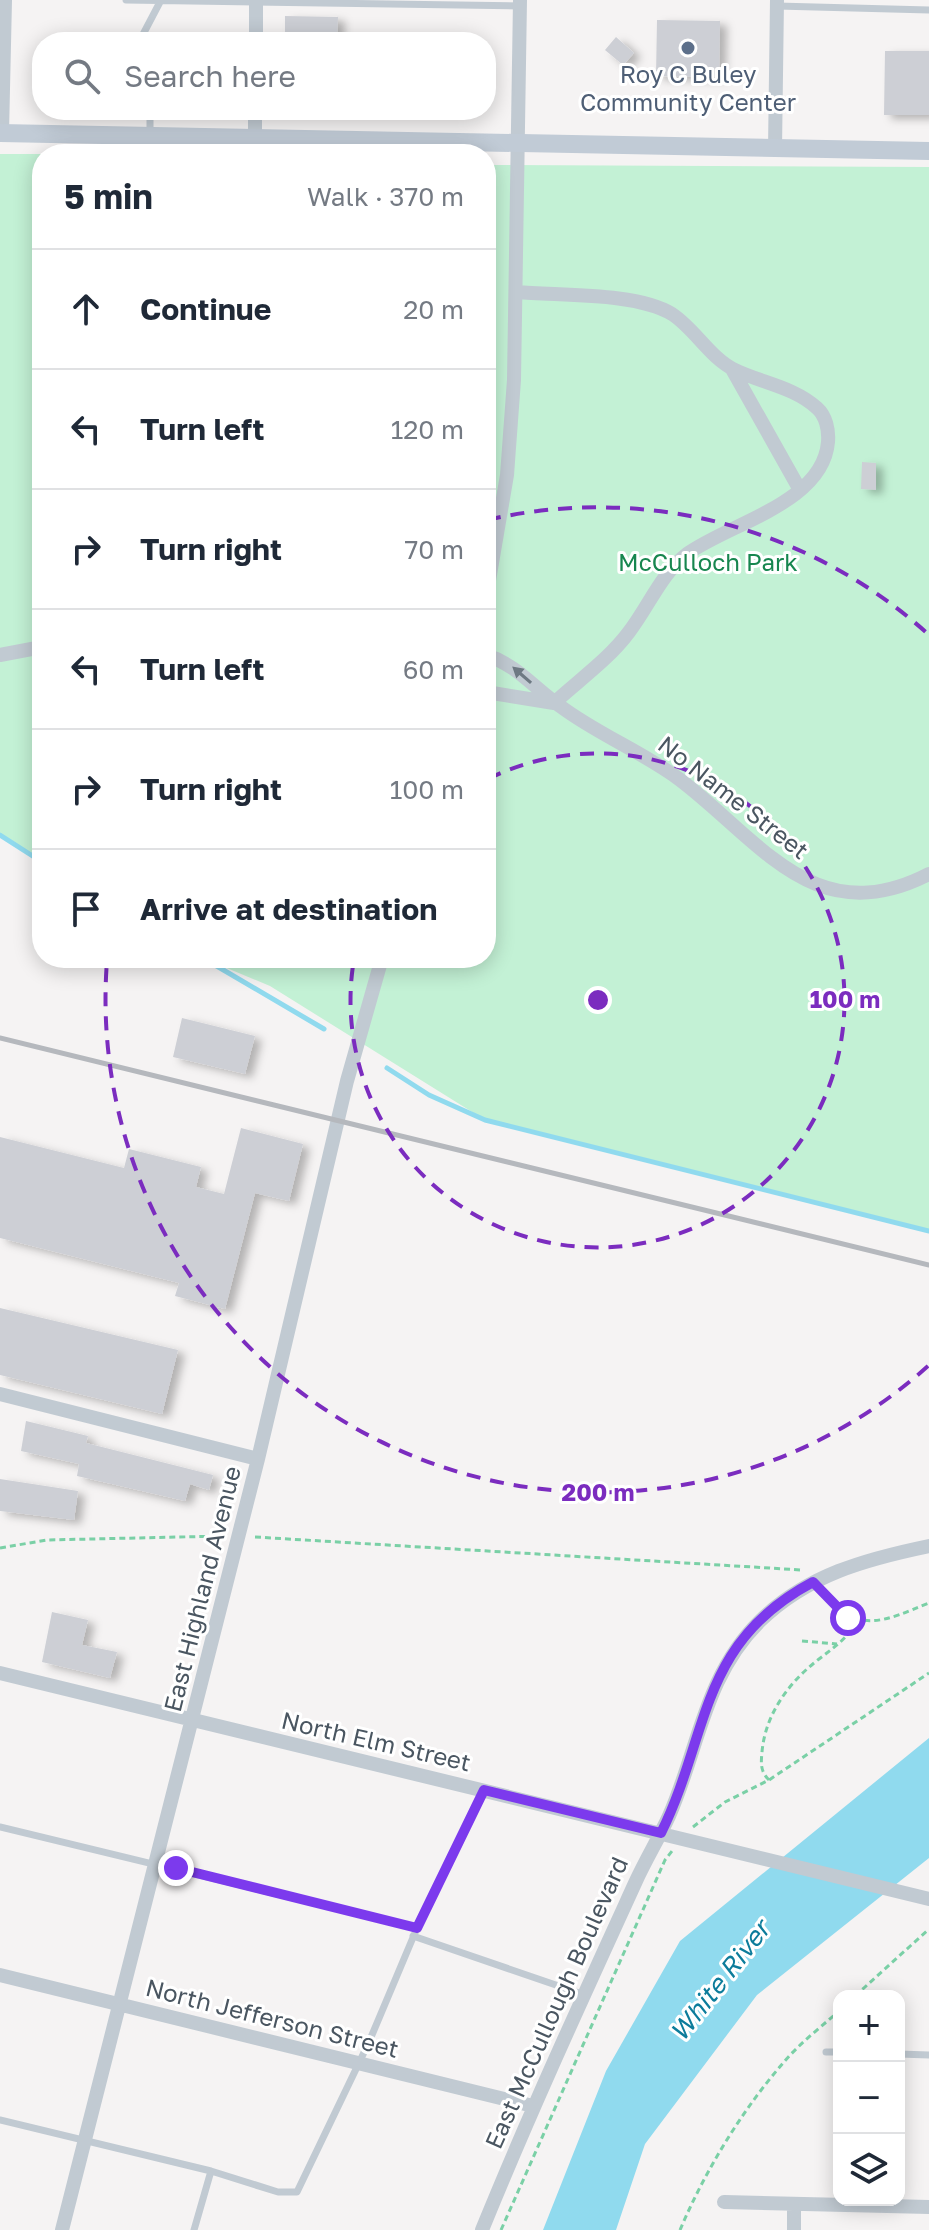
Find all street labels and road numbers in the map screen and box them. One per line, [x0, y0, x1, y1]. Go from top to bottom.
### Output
street label: No Name Street [653, 729, 815, 864]
street label: East Highland Avenue [157, 1463, 246, 1714]
street label: North Elm Street [279, 1705, 474, 1776]
street label: East McCullough Boulevard [478, 1852, 633, 2153]
street label: North Jefferson Street [143, 1972, 402, 2063]

